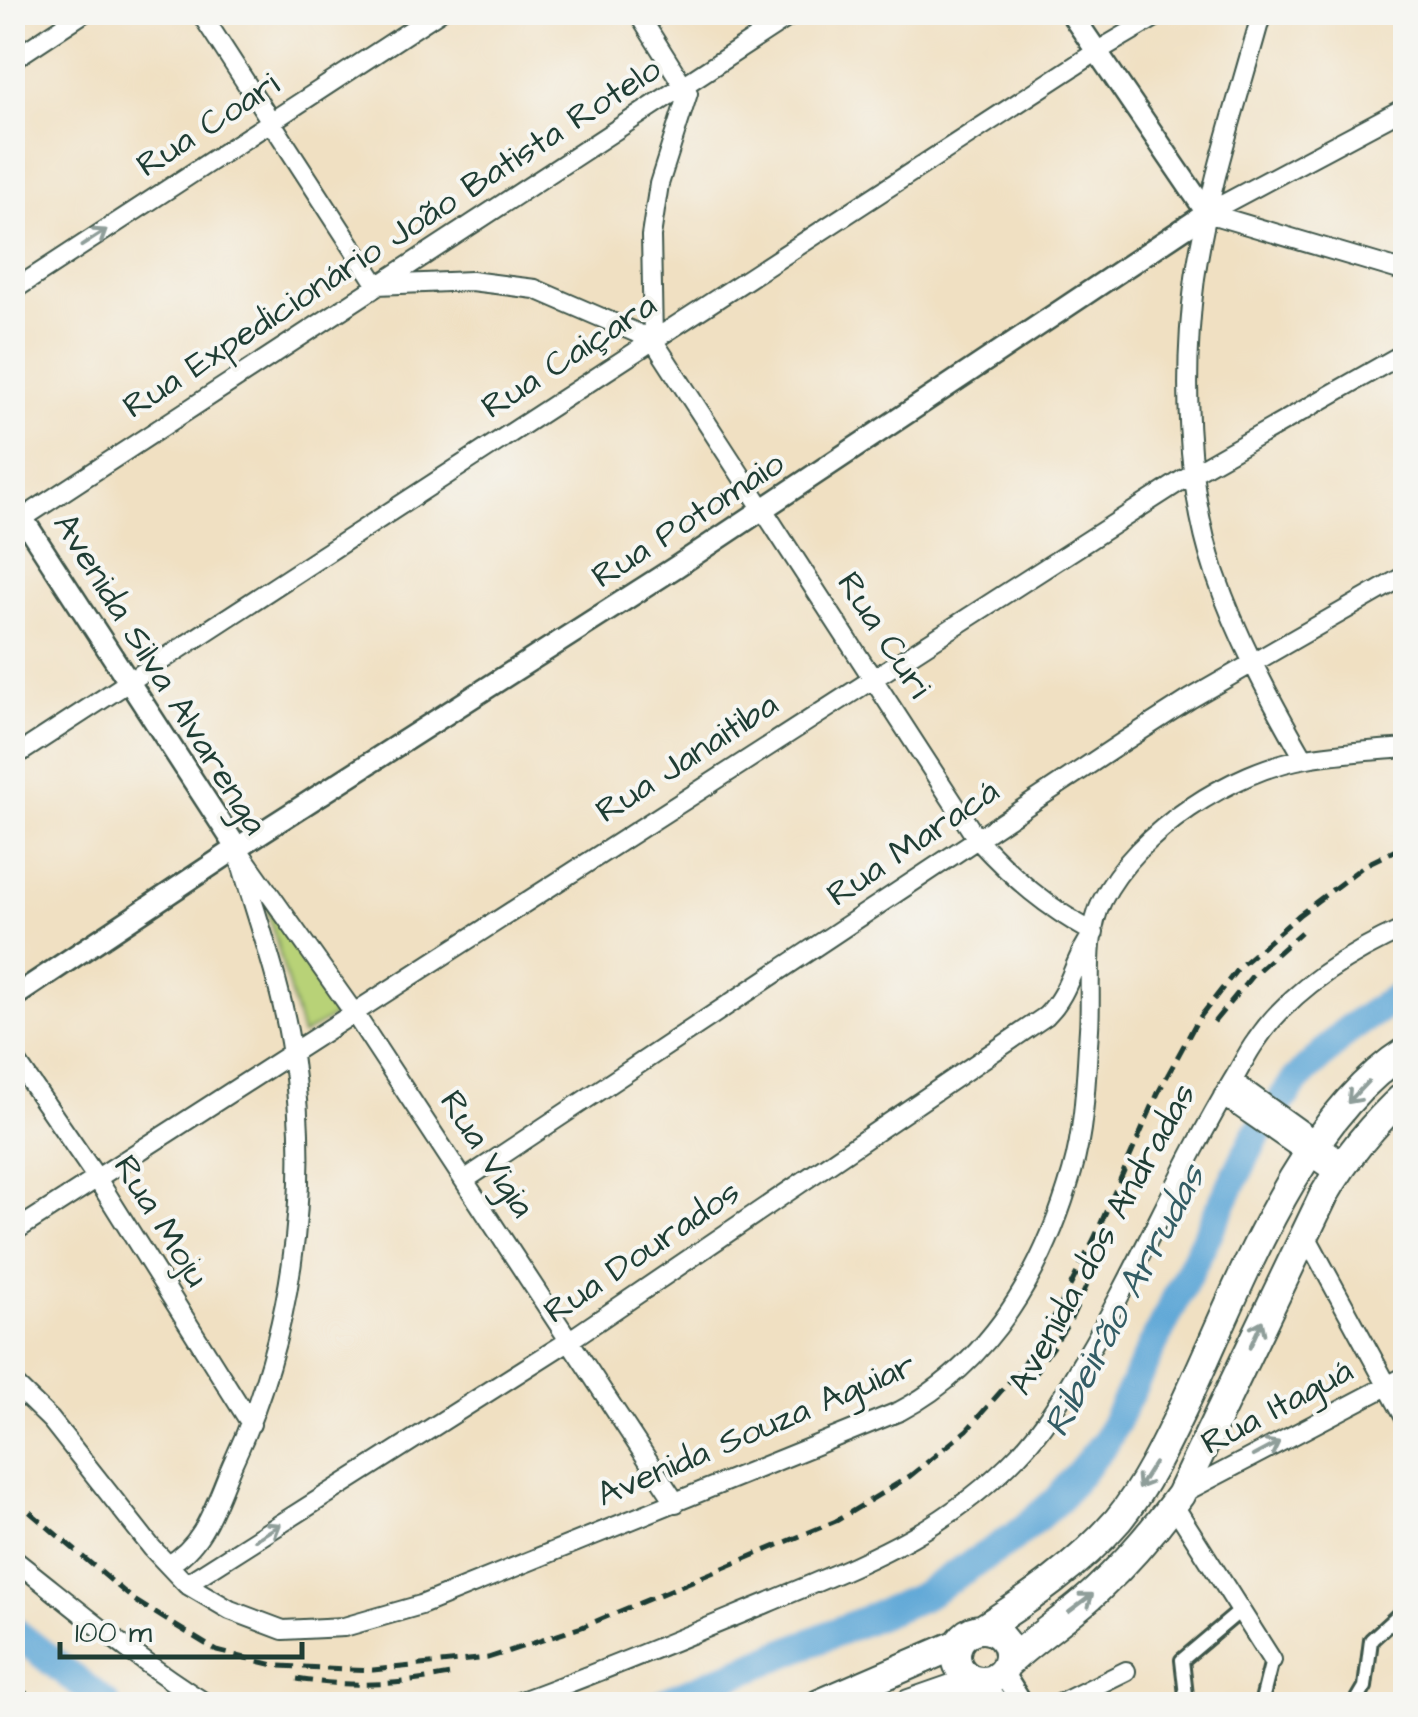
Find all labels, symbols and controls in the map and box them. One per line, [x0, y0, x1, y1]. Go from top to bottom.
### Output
street label: Rua Expedicionário João Batista Rotelo [113, 45, 671, 431]
street label: Rua Coari [127, 60, 289, 190]
one-way arrow [80, 228, 107, 248]
street label: Rua Caiçara [472, 281, 666, 431]
street label: Rua Potomaio [582, 439, 794, 601]
street label: Avenida Silva Alvarenga [39, 504, 279, 845]
street label: Rua Curi [825, 562, 943, 708]
street label: Rua Janaitiba [586, 681, 788, 835]
street label: Rua Maracá [817, 767, 1009, 919]
street label: Avenida dos Andradas [996, 1074, 1208, 1404]
one-way arrow [1347, 1079, 1370, 1104]
street label: Rua Vigia [426, 1081, 547, 1229]
street label: Rua Moju [101, 1146, 221, 1296]
water label: Ribeirão Arrudas [1031, 1154, 1219, 1446]
street label: Rua Dourados [534, 1168, 750, 1336]
one-way arrow [1247, 1320, 1266, 1350]
street label: Avenida Souza Aguiar [589, 1341, 924, 1521]
street label: Rua Itaguá [1192, 1346, 1363, 1469]
one-way arrow [1250, 1439, 1280, 1459]
one-way arrow [1135, 1462, 1156, 1490]
one-way arrow [254, 1521, 282, 1542]
one-way arrow [1067, 1593, 1094, 1614]
scale bar [60, 1597, 302, 1659]
text: 100 m [75, 1612, 153, 1654]

